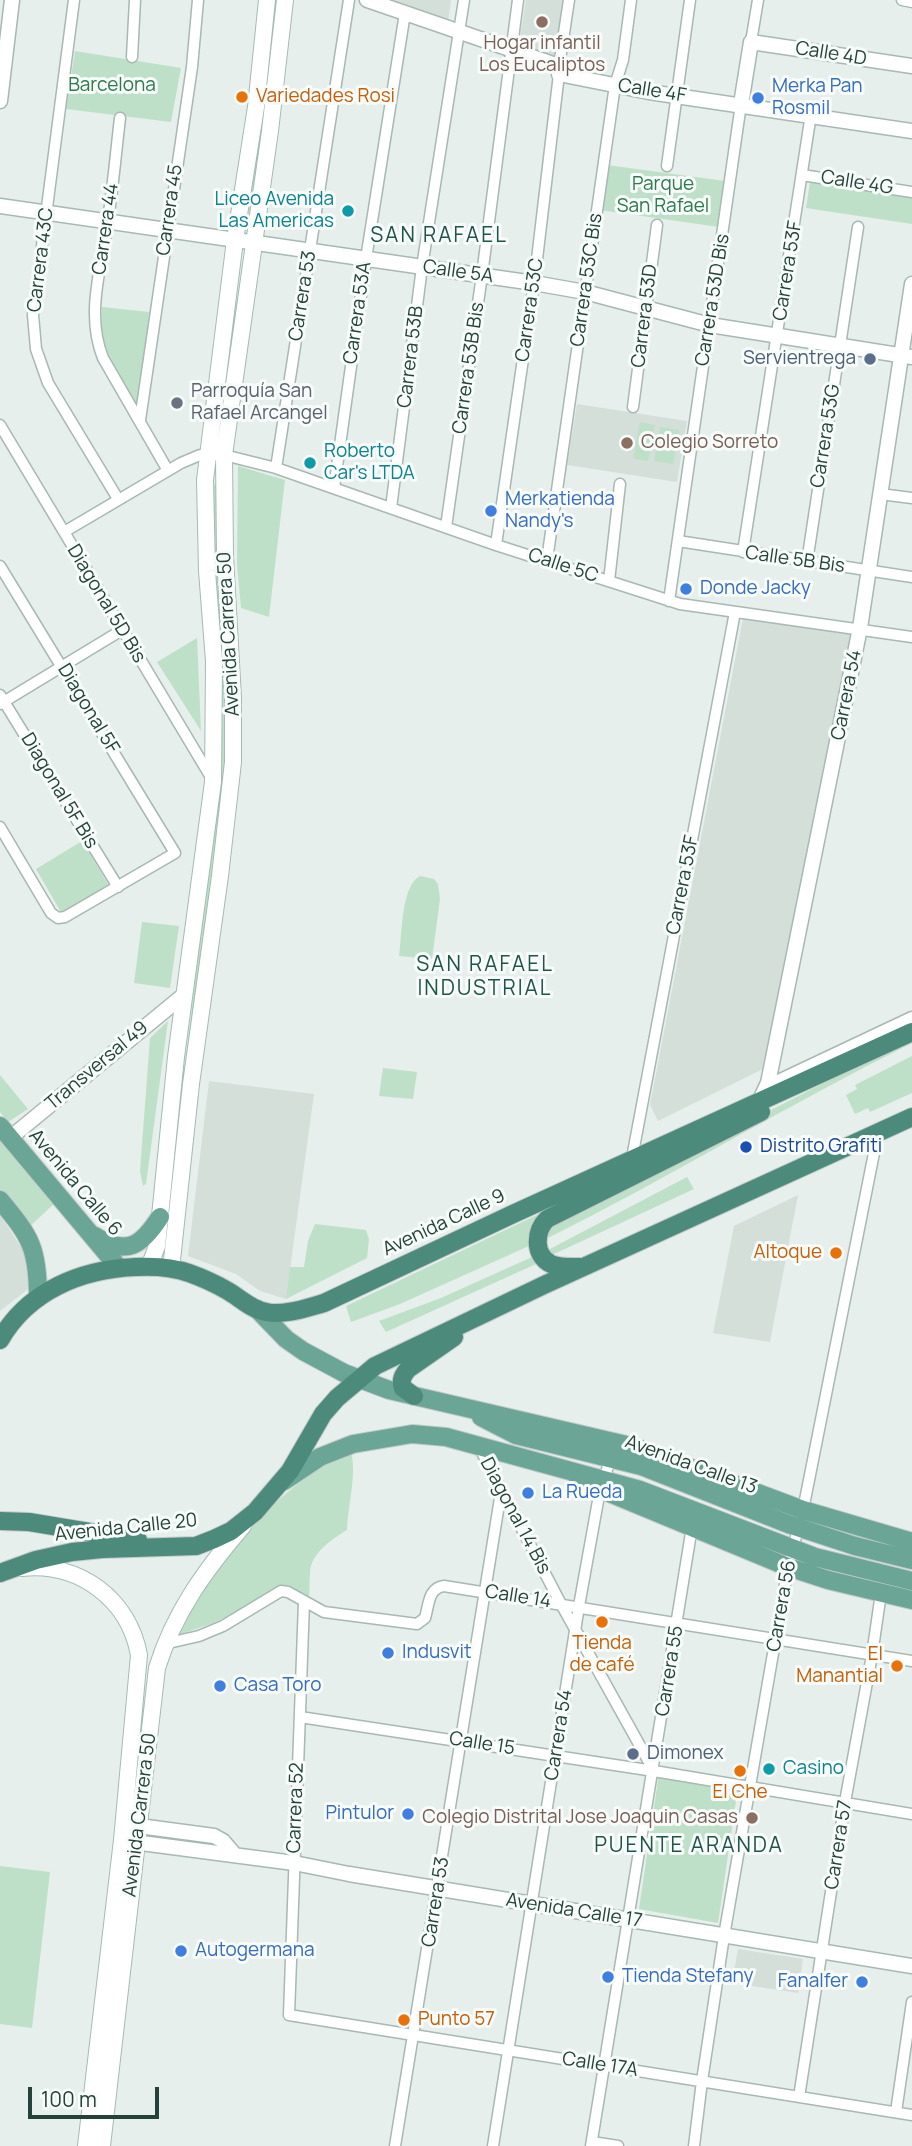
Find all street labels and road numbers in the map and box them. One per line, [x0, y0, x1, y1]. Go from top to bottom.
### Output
street label: Calle 4D [794, 37, 868, 71]
street label: Calle 4F [616, 74, 688, 108]
street label: Carrera 45 [152, 163, 188, 257]
street label: Calle 4G [819, 166, 895, 200]
street label: Carrera 44 [88, 182, 124, 276]
street label: Carrera 43C [23, 207, 59, 313]
street label: Carrera 53C Bis [566, 212, 608, 348]
street label: Carrera 53F [769, 220, 807, 322]
street label: Carrera 53D Bis [691, 232, 735, 368]
street label: Carrera 53 [285, 249, 321, 343]
street label: Calle 5A [421, 256, 495, 288]
street label: Carrera 53C [511, 257, 549, 363]
street label: Carrera 53A [340, 260, 376, 366]
street label: Carrera 53D [627, 263, 663, 369]
street label: Carrera 53B Bis [448, 301, 490, 435]
street label: Carrera 53B [393, 305, 429, 409]
street label: Carrera 53G [807, 383, 845, 489]
street label: Diagonal 5D Bis [62, 541, 150, 667]
street label: Calle 5B Bis [744, 542, 846, 578]
street label: Calle 5C [525, 544, 601, 588]
street label: Avenida Carrera 50 [213, 551, 245, 717]
street label: Carrera 54 [827, 648, 867, 742]
street label: Diagonal 5F [52, 660, 124, 758]
street label: Diagonal 5F Bis [16, 729, 102, 853]
street label: Carrera 53F [662, 833, 704, 937]
street label: Transversal 49 [41, 1017, 153, 1115]
street label: Avenida Calle 6 [24, 1125, 126, 1241]
street label: Avenida Calle 9 [379, 1185, 509, 1261]
street label: Avenida Calle 13 [622, 1431, 760, 1499]
street label: Diagonal 14 Bis [475, 1454, 555, 1578]
street label: Avenida Calle 20 [54, 1509, 198, 1547]
street label: Carrera 56 [763, 1559, 801, 1653]
street label: Calle 14 [483, 1581, 553, 1613]
street label: Carrera 55 [652, 1624, 688, 1718]
street label: Carrera 54 [541, 1688, 577, 1782]
street label: Calle 15 [447, 1728, 517, 1760]
street label: Avenida Carrera 50 [119, 1732, 161, 1898]
street label: Carrera 52 [283, 1762, 309, 1854]
street label: Carrera 57 [821, 1799, 857, 1891]
street label: Carrera 53 [418, 1855, 454, 1949]
street label: Avenida Calle 17 [504, 1889, 644, 1933]
street label: Calle 17A [561, 2048, 639, 2082]

